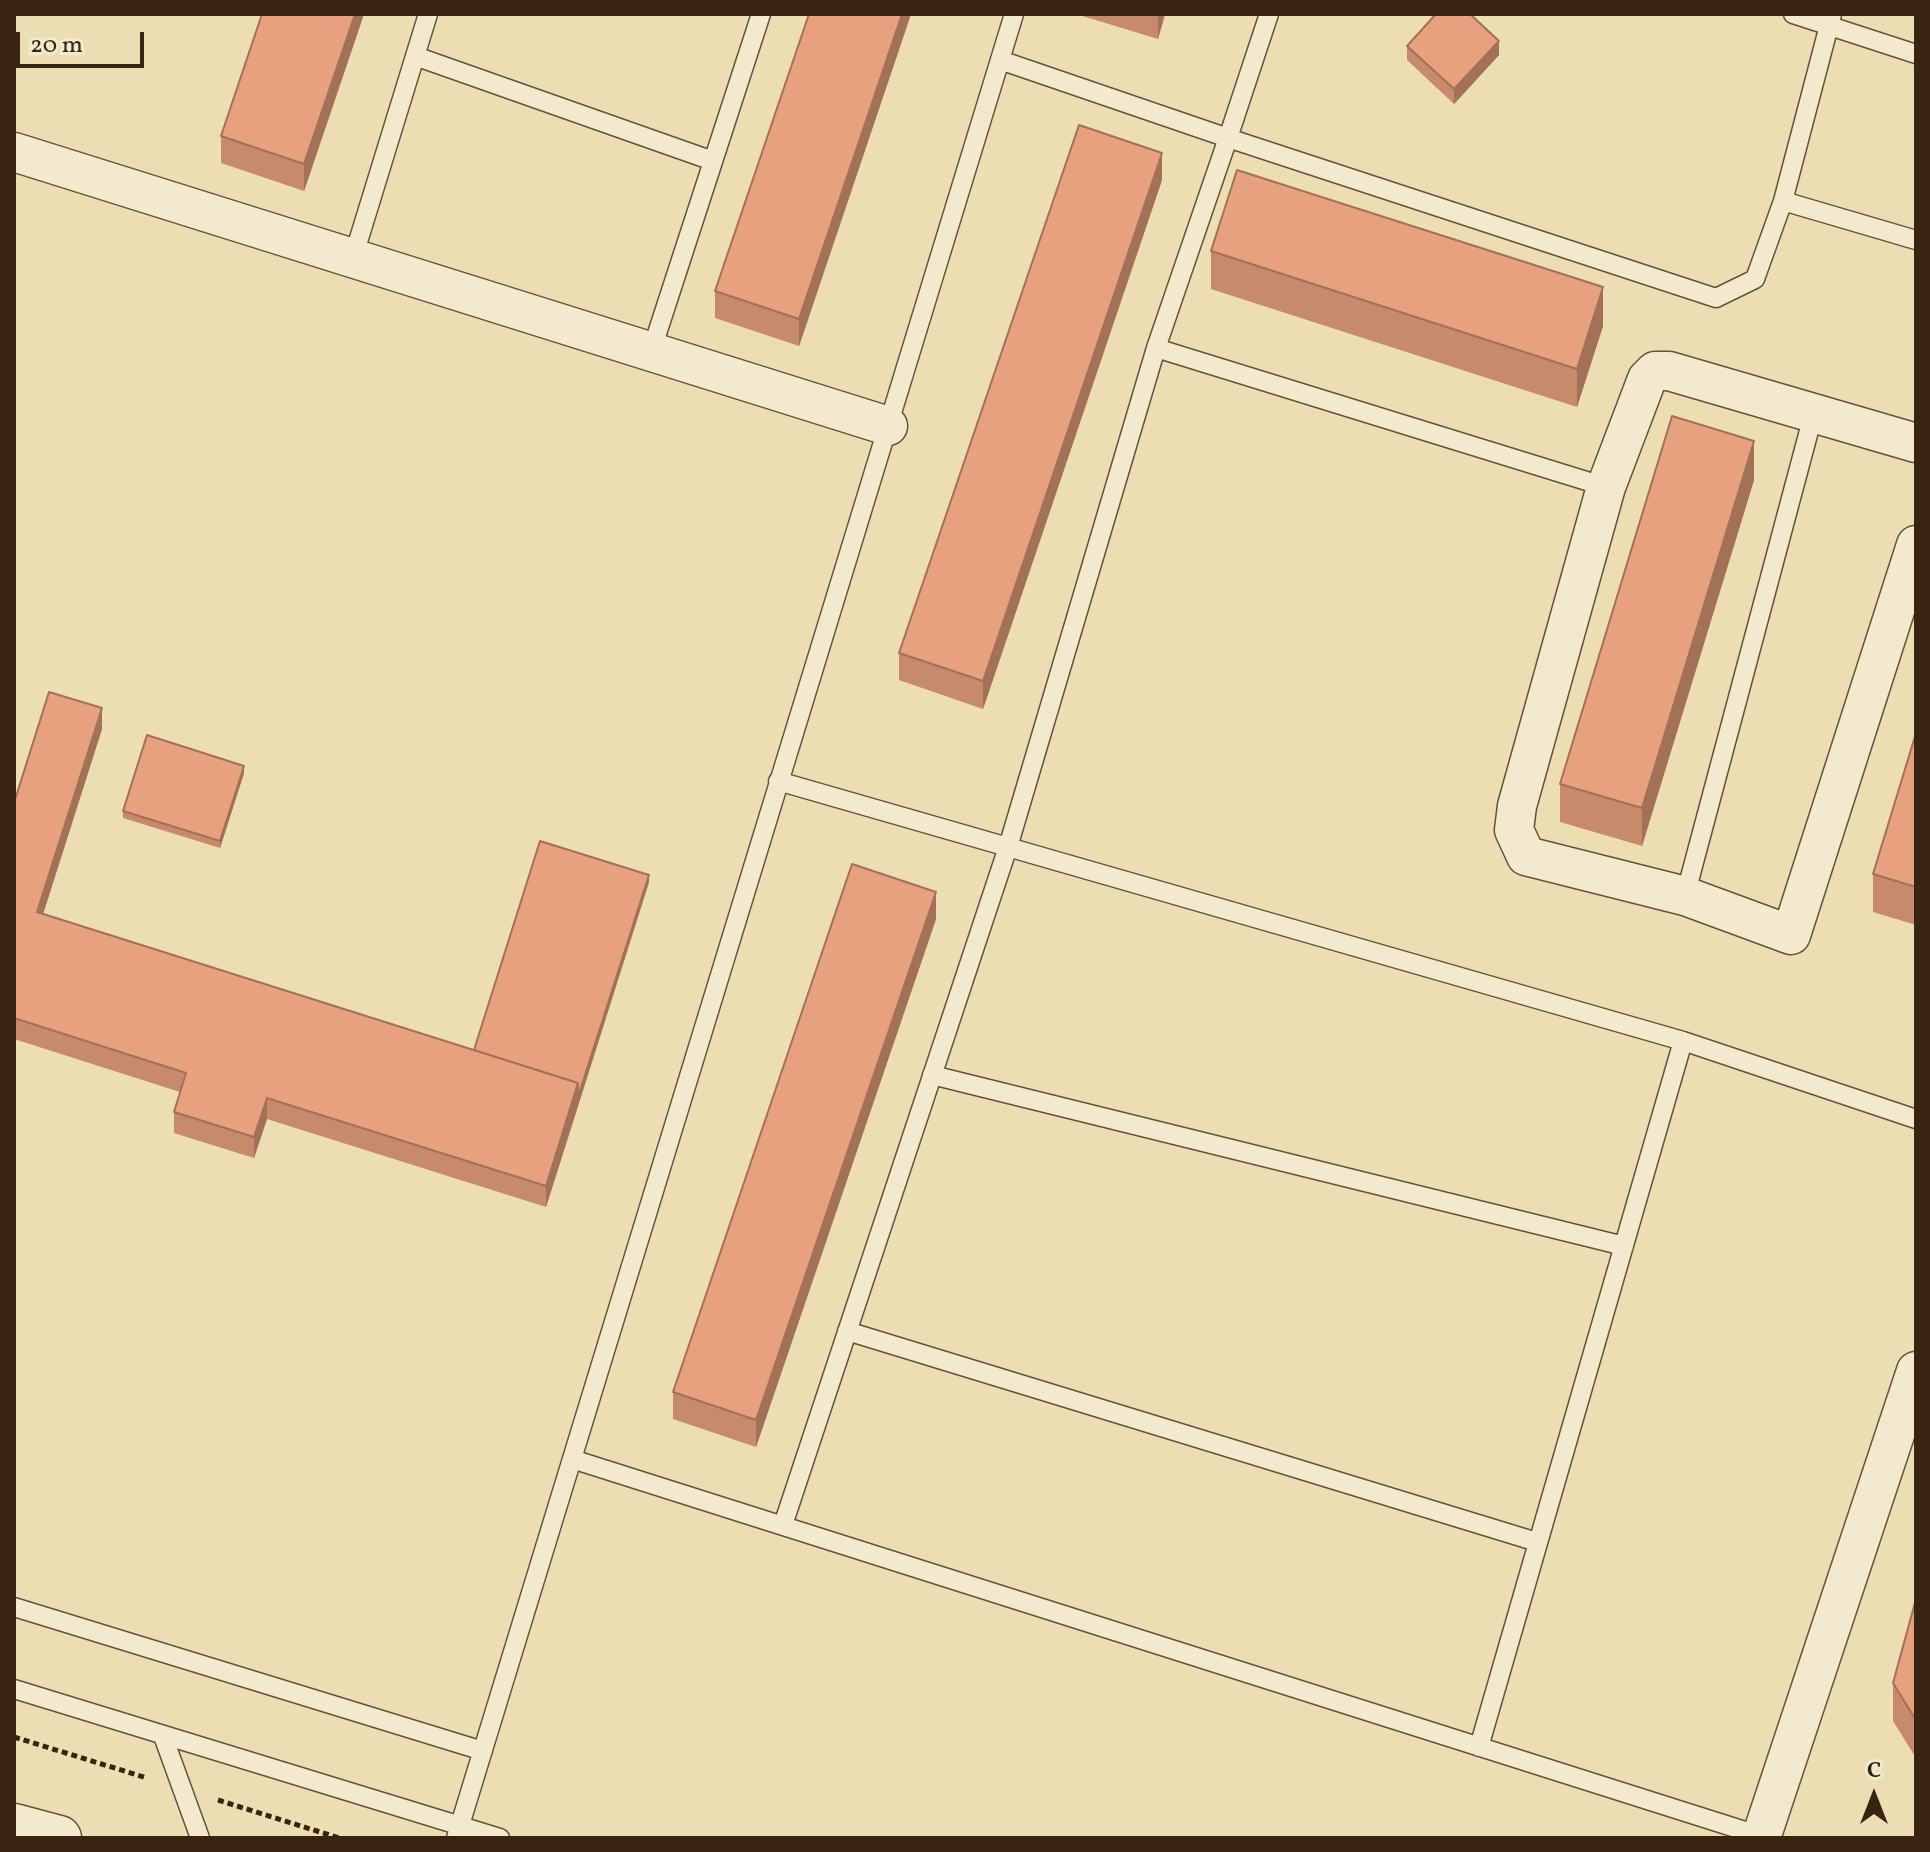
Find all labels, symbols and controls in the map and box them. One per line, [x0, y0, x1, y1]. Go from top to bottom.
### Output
scale bar [20, 16, 148, 66]
text: 20 m [30, 29, 83, 63]
north arrow [1834, 1756, 1914, 1836]
text: С [1867, 1756, 1881, 1787]

